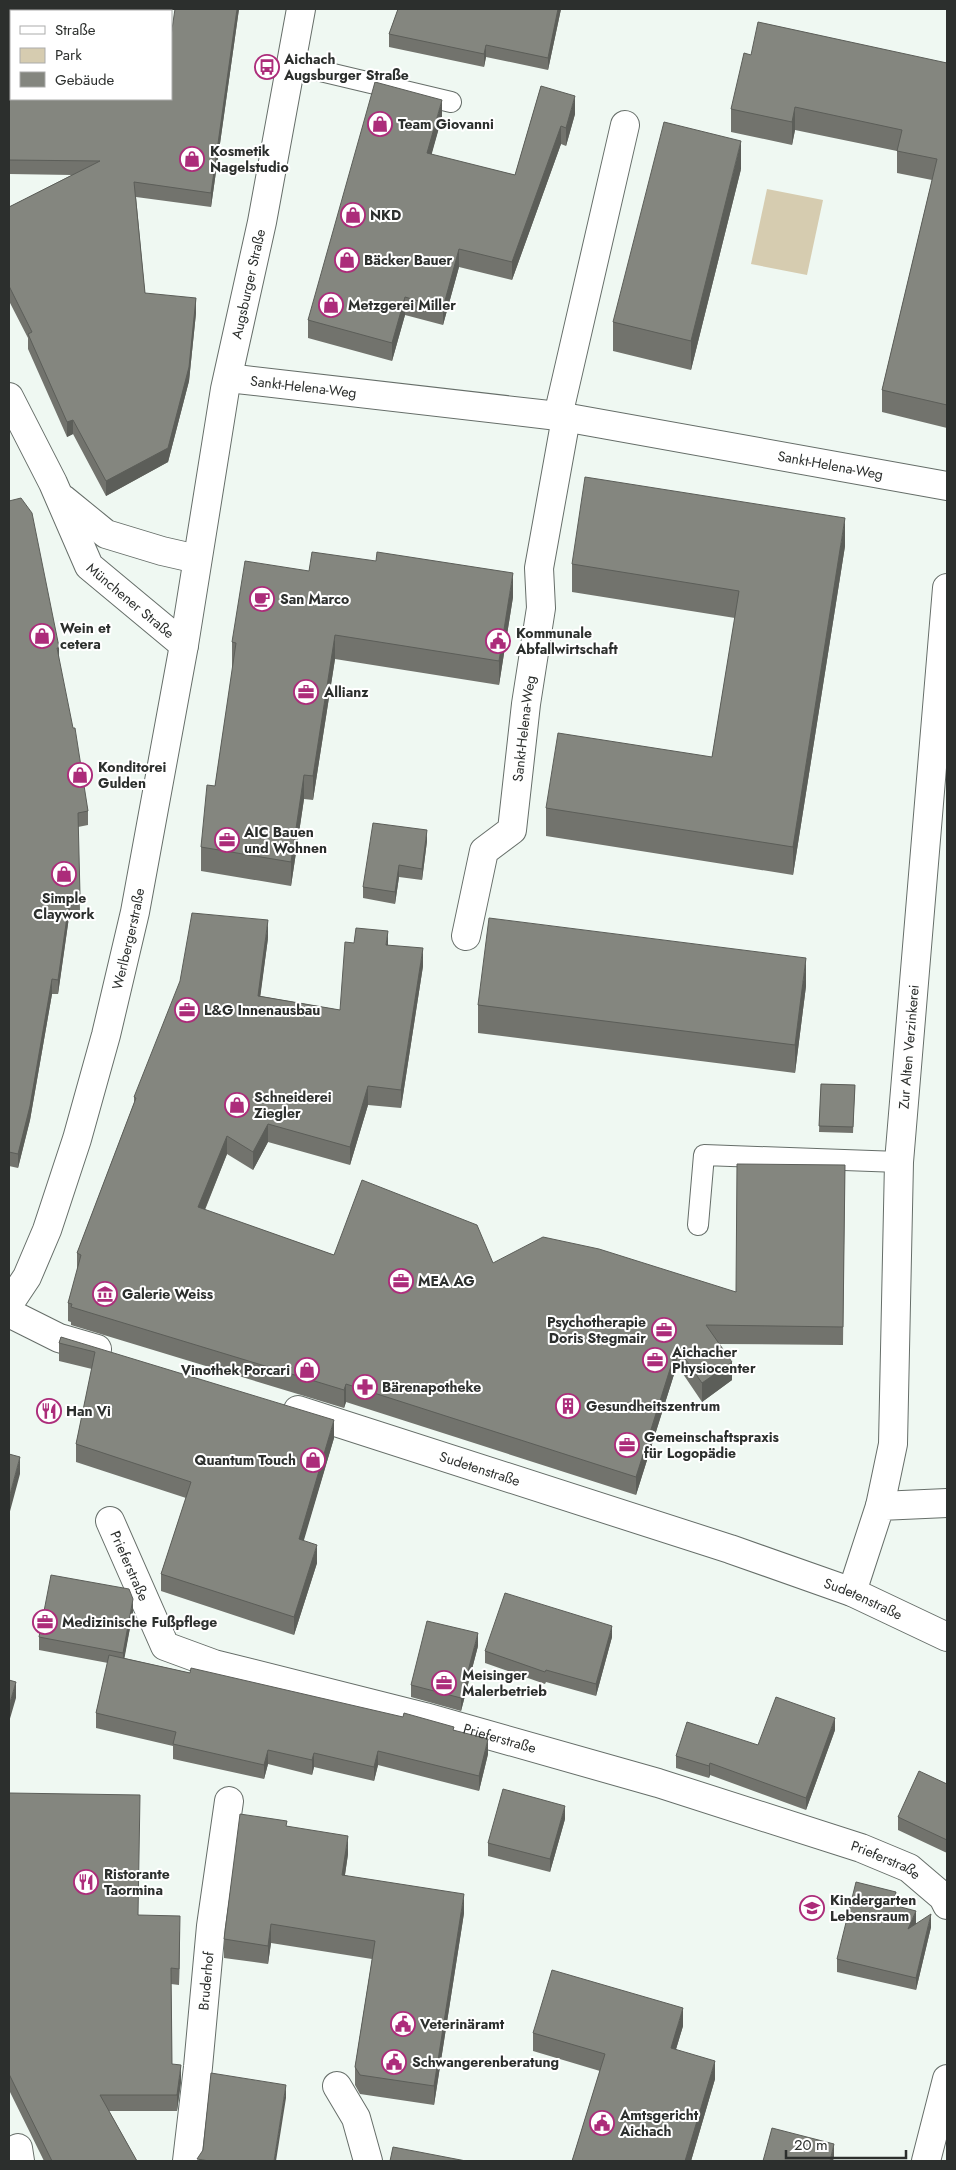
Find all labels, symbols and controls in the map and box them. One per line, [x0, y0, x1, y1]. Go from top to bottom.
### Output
legend [10, 10, 172, 100]
text: Straße [55, 19, 96, 41]
text: Park [55, 44, 82, 66]
place label: Aichach Augsburger Straße [283, 49, 409, 85]
bus stop icon: Aichach Augsburger Straße [254, 54, 280, 80]
text: Gebäude [55, 69, 115, 91]
shop icon: Team Giovanni [367, 111, 393, 137]
place label: Team Giovanni [398, 114, 494, 134]
place label: Kosmetik Nagelstudio [210, 141, 289, 177]
shop icon: Kosmetik Nagelstudio [179, 146, 205, 172]
shop icon: NKD [340, 202, 366, 228]
place label: NKD [370, 205, 401, 225]
street label: Augsburger Straße [226, 227, 270, 341]
shop icon: Bäcker Bauer [334, 247, 360, 273]
place label: Bäcker Bauer [364, 250, 453, 270]
shop icon: Metzgerei Miller [318, 292, 344, 318]
place label: Metzgerei Miller [348, 295, 456, 315]
street label: Sankt-Helena-Weg [249, 371, 358, 403]
street label: Sankt-Helena-Weg [776, 446, 885, 484]
street label: Münchener Straße [82, 558, 179, 643]
cafe icon: San Marco [249, 586, 275, 612]
place label: San Marco [280, 589, 349, 609]
place label: Wein et cetera [60, 618, 111, 654]
shop icon: Wein et cetera [29, 623, 55, 649]
place label: Kommunale Abfallwirtschaft [515, 623, 618, 659]
public building icon: Kommunale Abfallwirtschaft [485, 628, 511, 654]
street label: Sankt-Helena-Weg [507, 674, 540, 783]
office icon: Allianz [293, 679, 319, 705]
place label: Allianz [323, 682, 369, 702]
place label: Konditorei Gulden [98, 757, 166, 793]
shop icon: Konditorei Gulden [67, 762, 93, 788]
place label: AIC Bauen und Wohnen [243, 822, 327, 858]
office icon: AIC Bauen und Wohnen [214, 827, 240, 853]
shop icon: Simple Claywork [51, 861, 77, 887]
street label: Werlbergerstraße [107, 887, 149, 992]
place label: Simple Claywork [33, 888, 95, 924]
street label: Zur Alten Verzinkerei [893, 984, 924, 1110]
office icon: L&G Innenausbau [174, 997, 200, 1023]
place label: L&G Innenausbau [204, 1000, 320, 1020]
place label: Schneiderei Ziegler [254, 1087, 332, 1123]
shop icon: Schneiderei Ziegler [224, 1092, 250, 1118]
office icon: MEA AG [388, 1268, 414, 1294]
place label: MEA AG [418, 1271, 475, 1291]
museum icon: Galerie Weiss [92, 1281, 118, 1307]
place label: Galerie Weiss [122, 1284, 214, 1304]
place label: Psychotherapie Doris Stegmair [547, 1312, 646, 1348]
office icon: Psychotherapie Doris Stegmair [651, 1317, 677, 1343]
place label: Aichacher Physiocenter [671, 1342, 756, 1378]
office icon: Aichacher Physiocenter [642, 1347, 668, 1373]
shop icon: Vinothek Porcari [294, 1357, 320, 1383]
place label: Vinothek Porcari [180, 1360, 290, 1380]
pharmacy icon: Bärenapotheke [352, 1374, 378, 1400]
place label: Bärenapotheke [382, 1377, 481, 1397]
building icon: Gesundheitszentrum [555, 1393, 581, 1419]
place label: Gesundheitszentrum [586, 1396, 720, 1416]
restaurant icon: Han Vi [36, 1398, 62, 1424]
place label: Han Vi [66, 1401, 111, 1421]
place label: Gemeinschaftspraxis für Logopädie [644, 1427, 780, 1463]
office icon: Gemeinschaftspraxis für Logopädie [614, 1432, 640, 1458]
street label: Sudetenstraße [437, 1446, 523, 1491]
shop icon: Quantum Touch [300, 1447, 326, 1473]
place label: Quantum Touch [194, 1450, 296, 1470]
street label: Prieferstraße [106, 1528, 154, 1604]
street label: Sudetenstraße [821, 1573, 906, 1624]
office icon: Medizinische Fußpflege [32, 1609, 58, 1635]
place label: Medizinische Fußpflege [62, 1612, 217, 1632]
place label: Meisinger Malerbetrieb [462, 1665, 547, 1701]
office icon: Meisinger Malerbetrieb [431, 1670, 457, 1696]
street label: Prieferstraße [461, 1718, 538, 1758]
street label: Prieferstraße [848, 1835, 925, 1884]
place label: Ristorante Taormina [104, 1864, 170, 1900]
restaurant icon: Ristorante Taormina [73, 1869, 99, 1895]
place label: Kindergarten Lebensraum [830, 1890, 916, 1926]
school or university icon: Kindergarten Lebensraum [799, 1895, 825, 1921]
street label: Bruderhof [193, 1950, 219, 2011]
public building icon: Veterinäramt [390, 2011, 416, 2037]
place label: Veterinäramt [419, 2014, 505, 2034]
public building icon: Schwangerenberatung [381, 2049, 407, 2075]
place label: Schwangerenberatung [412, 2052, 559, 2072]
place label: Amtsgericht Aichach [619, 2105, 699, 2141]
public building icon: Amtsgericht Aichach [589, 2110, 615, 2136]
scale bar [786, 2128, 906, 2160]
text: 20 m [794, 2134, 828, 2156]

